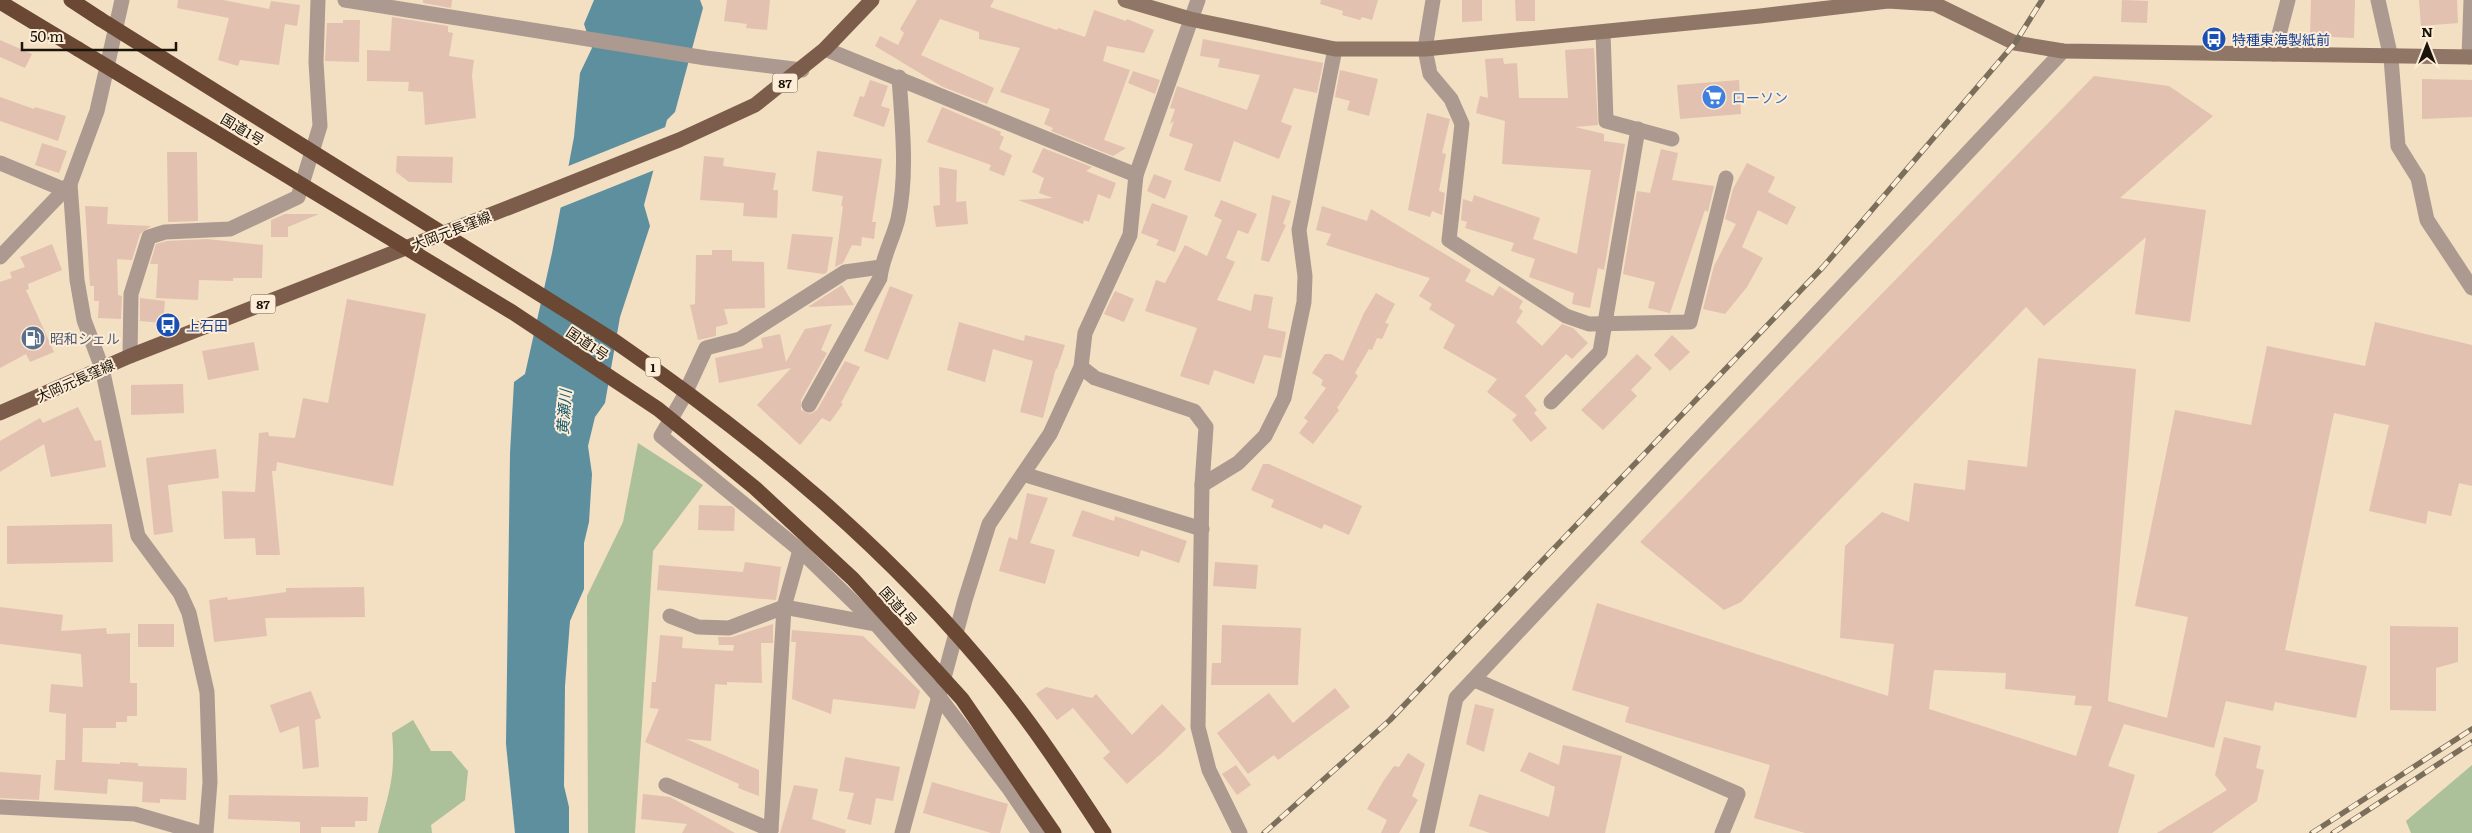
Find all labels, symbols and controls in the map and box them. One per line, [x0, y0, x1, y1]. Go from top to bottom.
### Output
scale bar [22, 20, 176, 52]
north arrow [2402, 20, 2452, 70]
text: N [2421, 21, 2433, 41]
text: 50 m [30, 24, 64, 47]
bus stop icon: 特種東海製紙前 [2201, 26, 2227, 52]
place label: 特種東海製紙前 [2232, 29, 2330, 49]
road number: 87 [772, 74, 798, 92]
supermarket icon: ローソン [1701, 84, 1727, 110]
place label: ローソン [1732, 87, 1788, 107]
street label: 国道1号 [217, 108, 269, 150]
street label: 大岡元長窪線 [408, 206, 494, 254]
road number: 87 [250, 294, 276, 314]
bus stop icon: 上石田 [155, 312, 181, 338]
place label: 上石田 [186, 315, 228, 335]
street label: 国道1号 [563, 321, 613, 365]
fuel station icon: 昭和シェル [20, 325, 46, 351]
place label: 昭和シェル [50, 328, 120, 348]
street label: 大岡元長窪線 [33, 354, 117, 406]
road number: 1 [646, 358, 660, 377]
water label: 黄瀬川 [550, 387, 576, 435]
street label: 国道1号 [876, 582, 922, 630]

